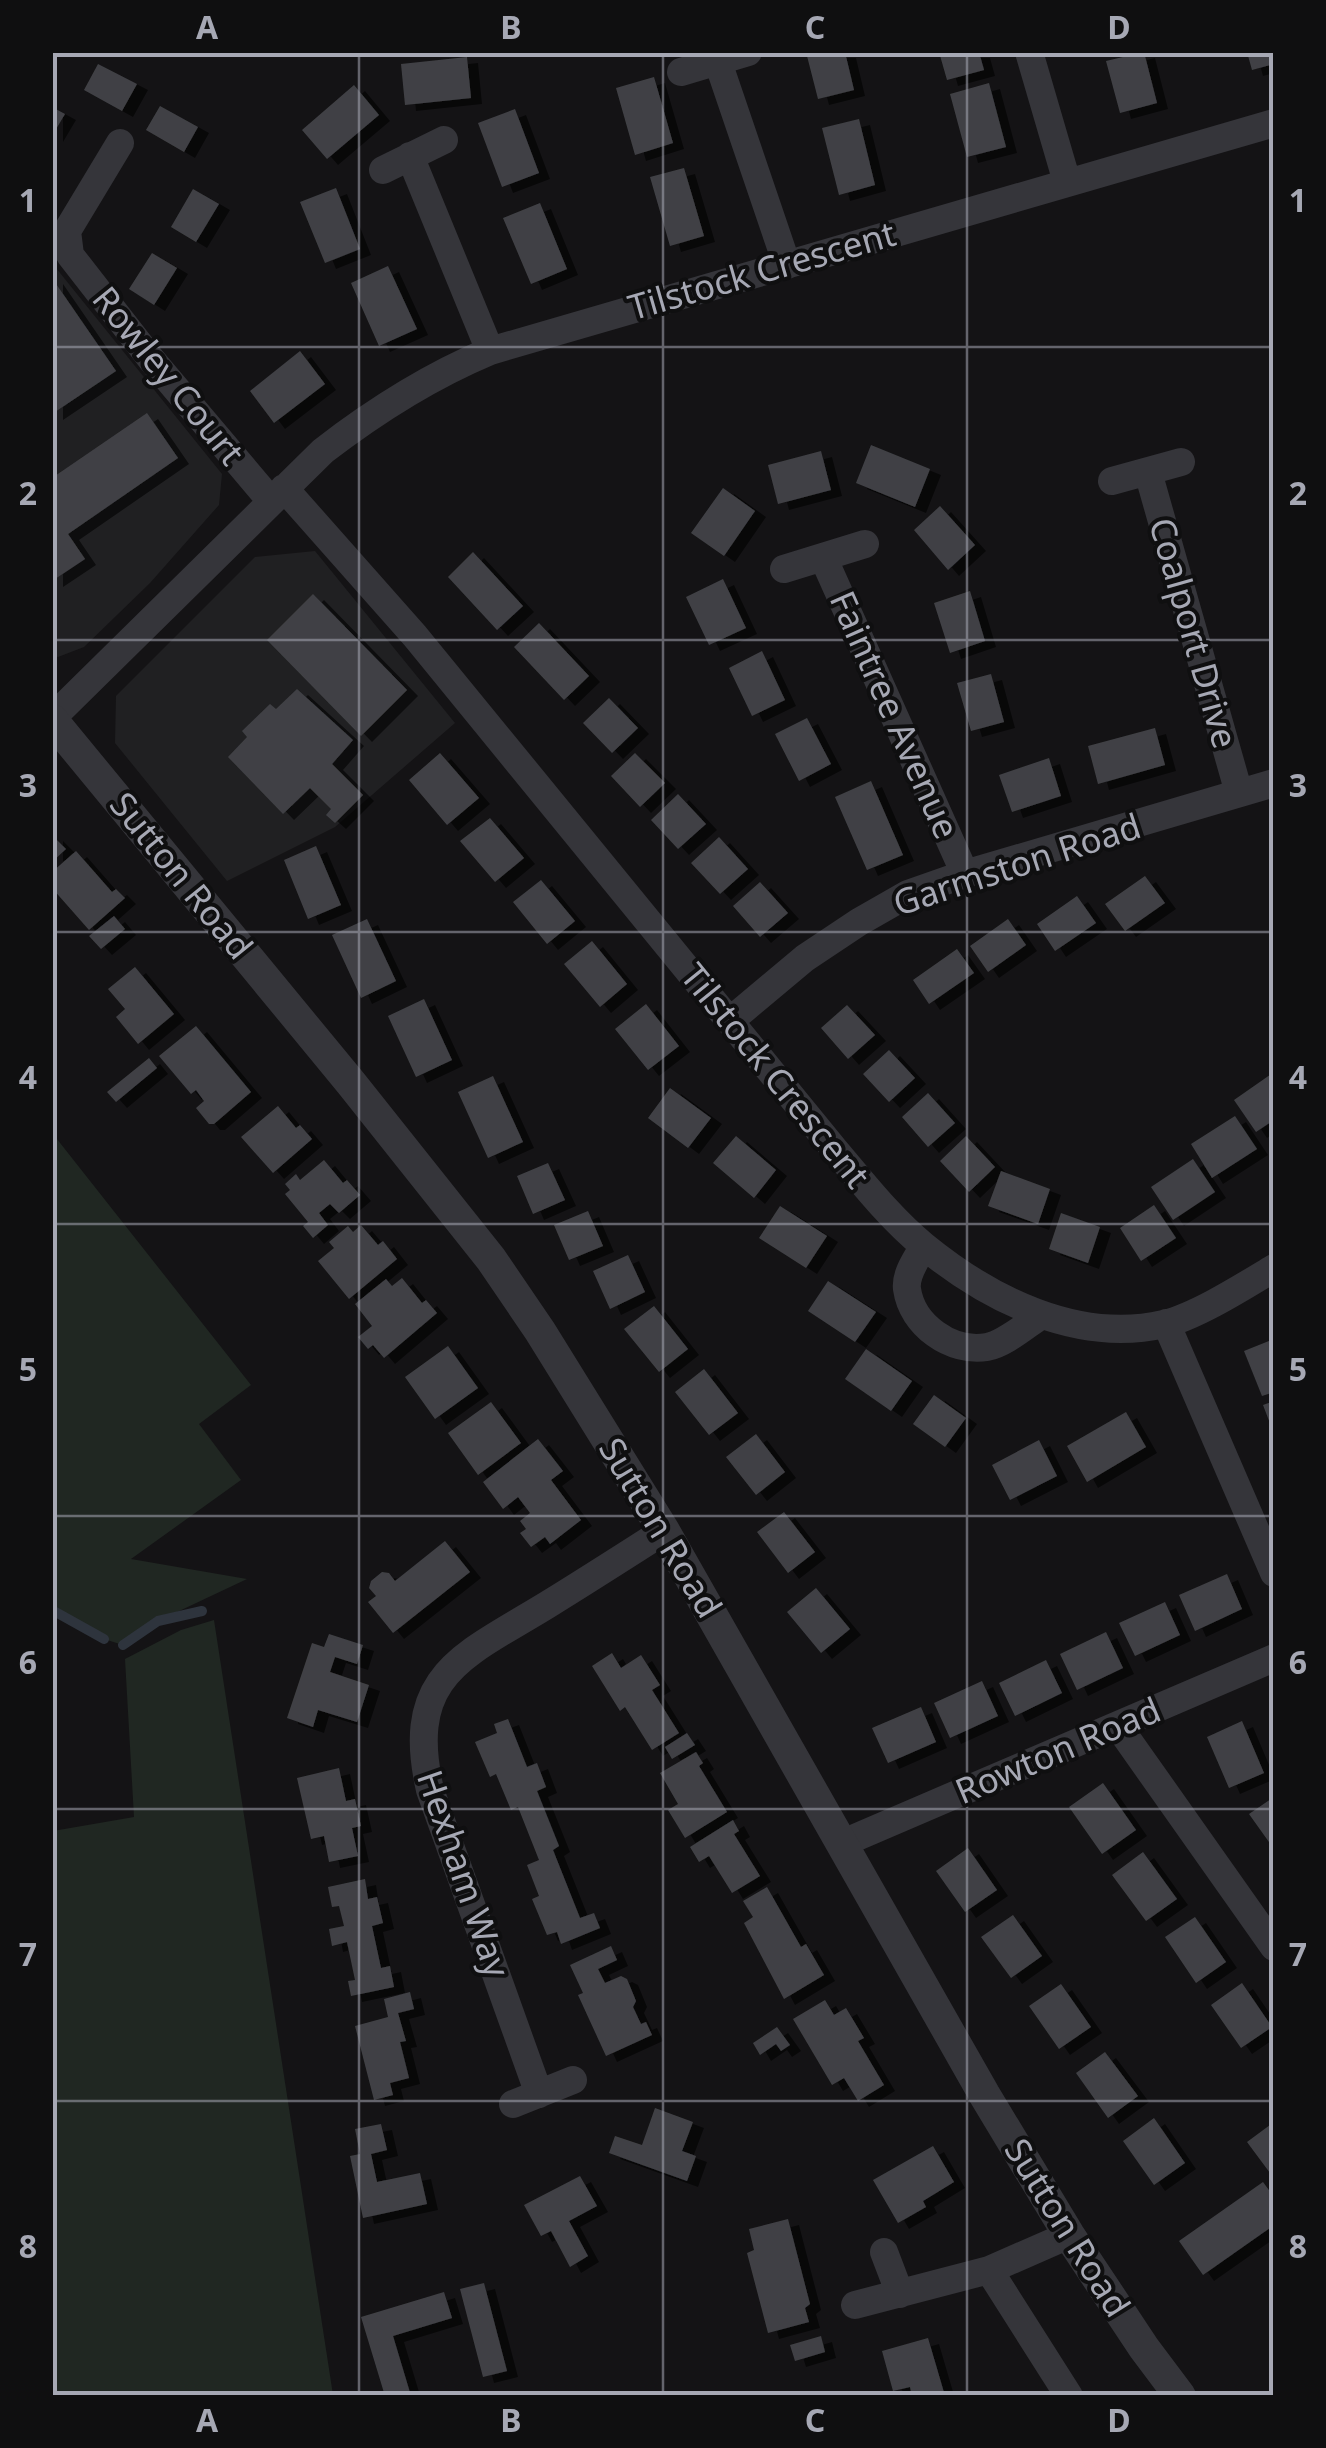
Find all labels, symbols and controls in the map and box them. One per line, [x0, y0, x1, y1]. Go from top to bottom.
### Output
text: A [196, 5, 219, 48]
text: B [500, 5, 522, 48]
text: C [805, 5, 825, 48]
text: D [1107, 5, 1131, 48]
text: 1 [19, 178, 37, 221]
text: 1 [1289, 178, 1307, 221]
street label: Tilstock Crescent [623, 209, 901, 330]
street label: Rowley Court [83, 276, 256, 474]
text: 2 [19, 471, 37, 514]
text: 2 [1289, 471, 1307, 514]
street label: Coalport Drive [1139, 512, 1250, 753]
street label: Faintree Avenue [820, 583, 971, 846]
text: 3 [19, 763, 37, 806]
text: 3 [1289, 763, 1307, 806]
street label: Sutton Road [100, 782, 264, 968]
street label: Garmston Road [887, 801, 1146, 926]
street label: Tilstock Crescent [671, 953, 881, 1197]
text: 4 [19, 1055, 37, 1098]
text: 4 [1289, 1055, 1307, 1098]
text: 5 [19, 1347, 37, 1390]
text: 5 [1289, 1347, 1307, 1390]
street label: Sutton Road [589, 1428, 733, 1626]
text: 6 [19, 1640, 37, 1683]
text: 6 [1289, 1640, 1307, 1683]
street label: Rowton Road [948, 1685, 1167, 1814]
street label: Hexham Way [407, 1764, 522, 1983]
text: 7 [19, 1932, 37, 1975]
text: 7 [1289, 1932, 1307, 1975]
street label: Sutton Road [995, 2129, 1142, 2325]
text: 8 [19, 2224, 37, 2267]
text: 8 [1289, 2224, 1307, 2267]
text: A [196, 2398, 219, 2441]
text: B [500, 2398, 522, 2441]
text: C [805, 2398, 825, 2441]
text: D [1107, 2398, 1131, 2441]

